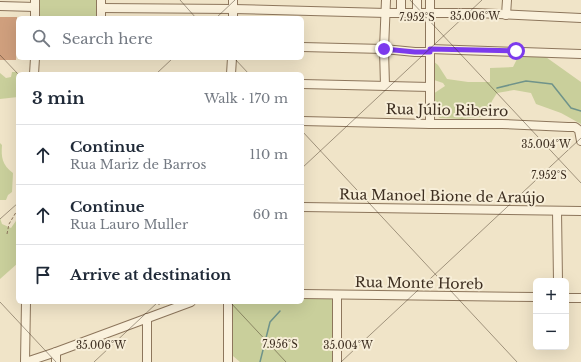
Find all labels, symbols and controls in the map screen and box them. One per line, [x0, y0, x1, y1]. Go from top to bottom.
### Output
text: 35.006°W [450, 10, 500, 23]
text: 7.952°S [399, 11, 435, 24]
search box [16, 16, 304, 60]
icon: search [30, 27, 52, 49]
text: Search here [62, 29, 153, 48]
route end [375, 40, 393, 58]
route start [507, 42, 525, 60]
text: 3 min [32, 88, 85, 109]
text: Walk · 170 m [204, 90, 288, 107]
street label: Rua Júlio Ribeiro [386, 100, 508, 120]
text: Continue [70, 137, 145, 156]
text: 35.004°W [521, 138, 571, 151]
icon: ahead [32, 144, 54, 166]
text: 110 m [249, 146, 288, 163]
text: Rua Mariz de Barros [70, 156, 207, 173]
text: 7.952°S [531, 169, 567, 182]
street label: Rua Manoel Bione de Araújo [339, 185, 545, 207]
text: Continue [70, 197, 145, 216]
icon: ahead [32, 204, 54, 226]
text: 60 m [253, 206, 288, 223]
text: Rua Lauro Muller [70, 216, 188, 233]
icon: arrive [32, 264, 54, 286]
text: Arrive at destination [70, 265, 231, 284]
street label: Rua Monte Horeb [355, 273, 483, 293]
map controls [533, 278, 569, 350]
button: + [533, 278, 569, 314]
button: − [533, 314, 569, 350]
text: 7.956°S [262, 338, 298, 351]
text: 35.006°W [76, 339, 126, 352]
text: 35.004°W [323, 339, 373, 352]

